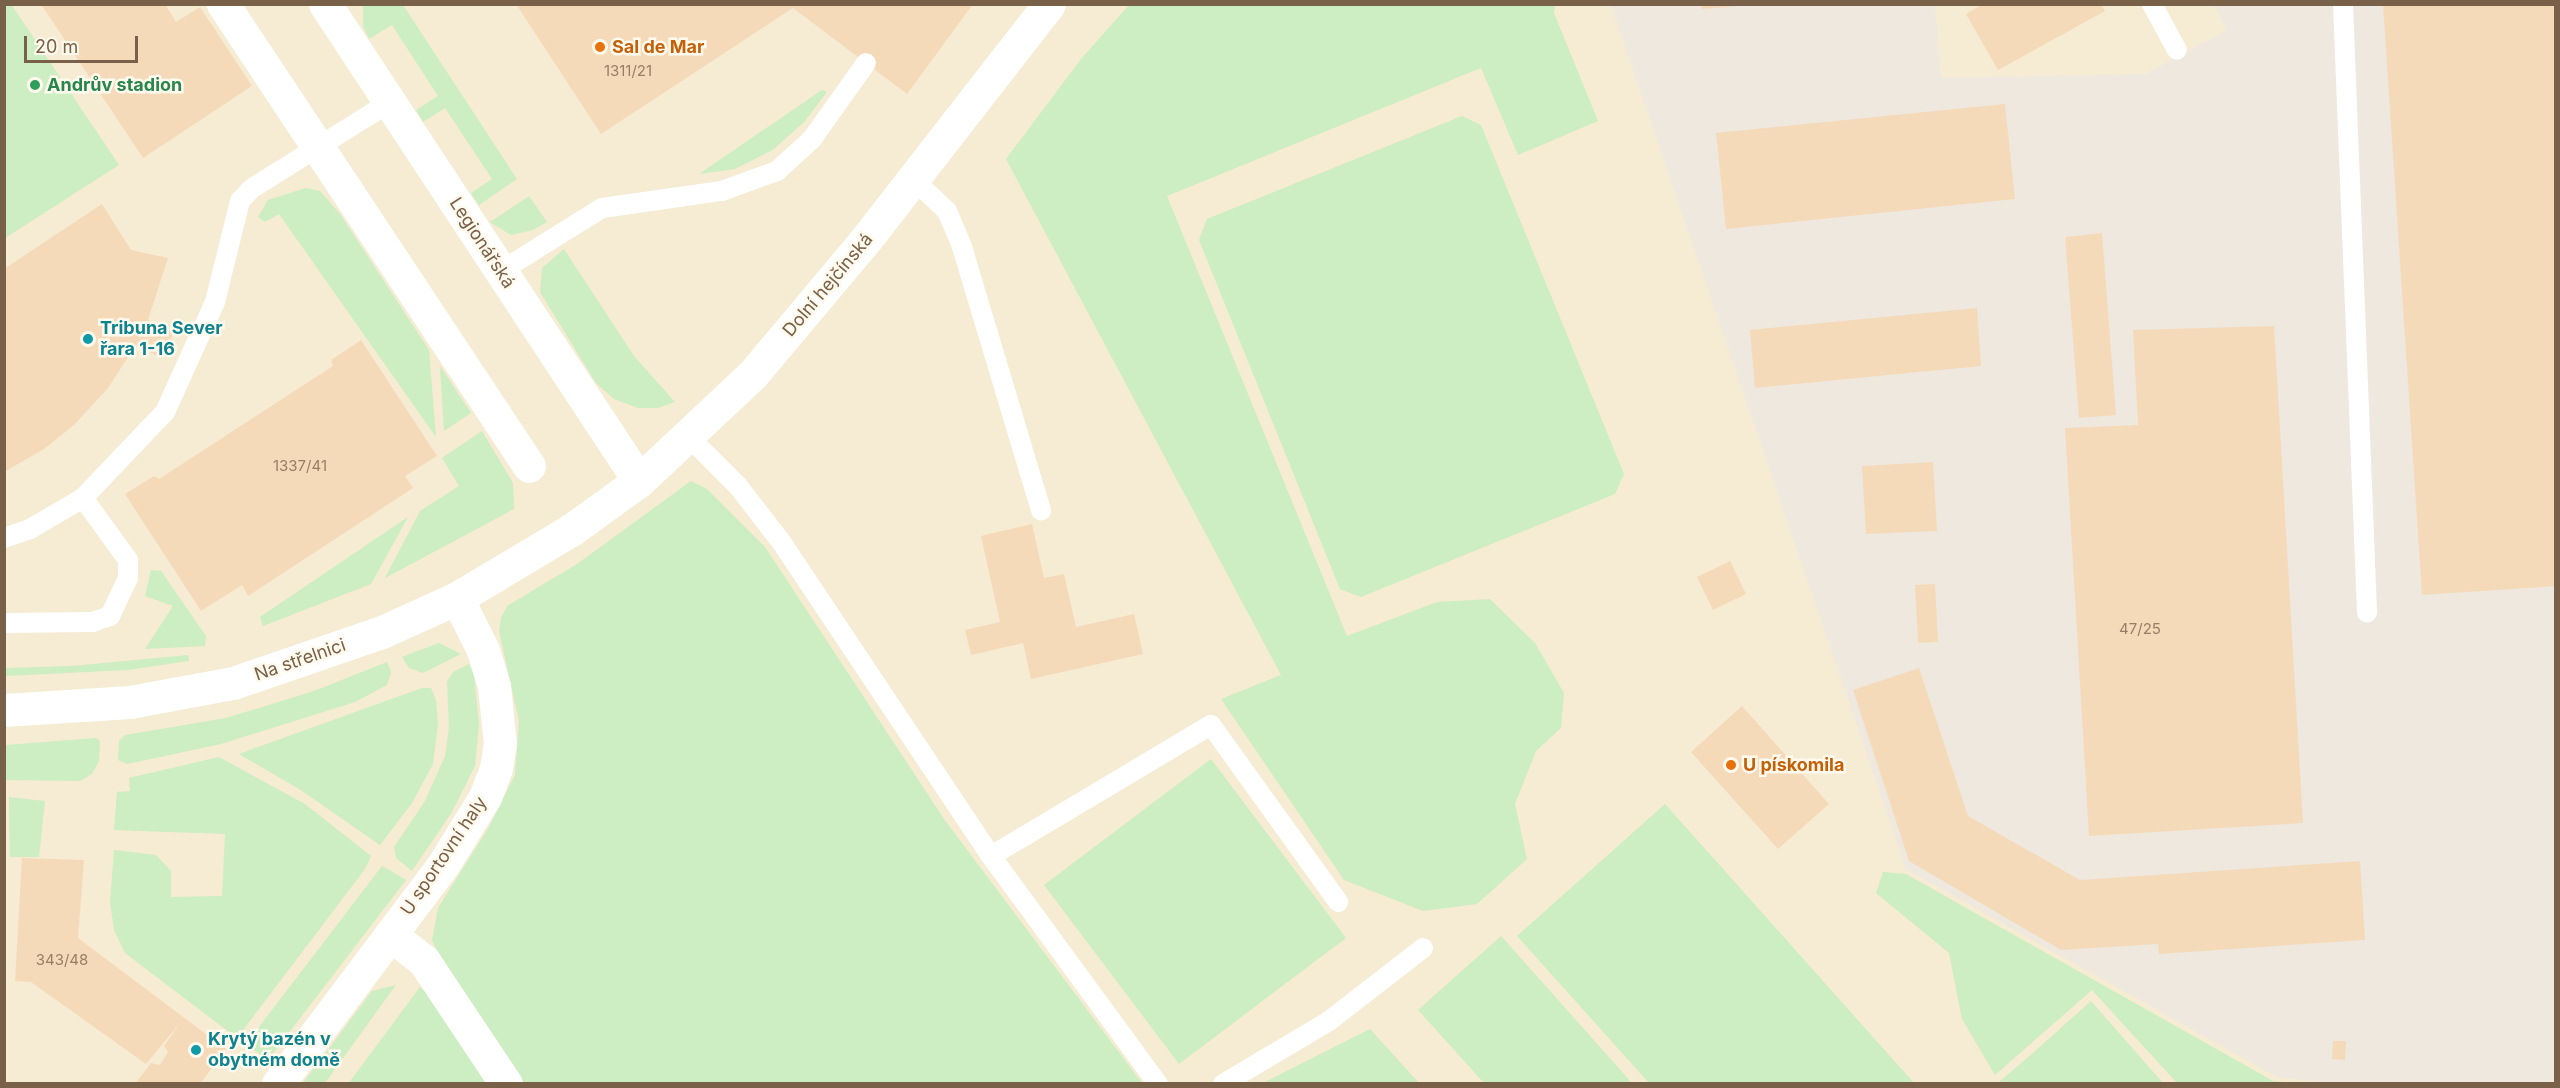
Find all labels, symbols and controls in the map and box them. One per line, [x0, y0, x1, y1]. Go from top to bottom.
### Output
scale bar [27, 24, 141, 62]
text: 20 m [35, 36, 78, 57]
place label: Sal de Mar [612, 36, 704, 58]
marker: Sal de Mar [593, 40, 607, 54]
house number: 1311/21 [604, 62, 652, 80]
place label: Andrův stadion [47, 74, 182, 96]
marker: Andrův stadion [28, 78, 42, 92]
street label: Legionářská [445, 194, 519, 292]
street label: Dolní hejčínská [778, 229, 878, 341]
place label: Tribuna Sever řara 1-16 [100, 318, 223, 360]
marker: Tribuna Sever řara 1-16 [81, 332, 95, 346]
house number: 1337/41 [273, 457, 327, 475]
house number: 47/25 [2119, 620, 2161, 638]
street label: Na střelnici [252, 634, 348, 686]
place label: U pískomila [1743, 754, 1844, 776]
marker: U pískomila [1724, 758, 1738, 772]
street label: U sportovní haly [396, 793, 492, 919]
house number: 343/48 [36, 951, 88, 969]
place label: Krytý bazén v obytném domě [208, 1029, 340, 1072]
marker: Krytý bazén v obytném domě [189, 1043, 203, 1057]

